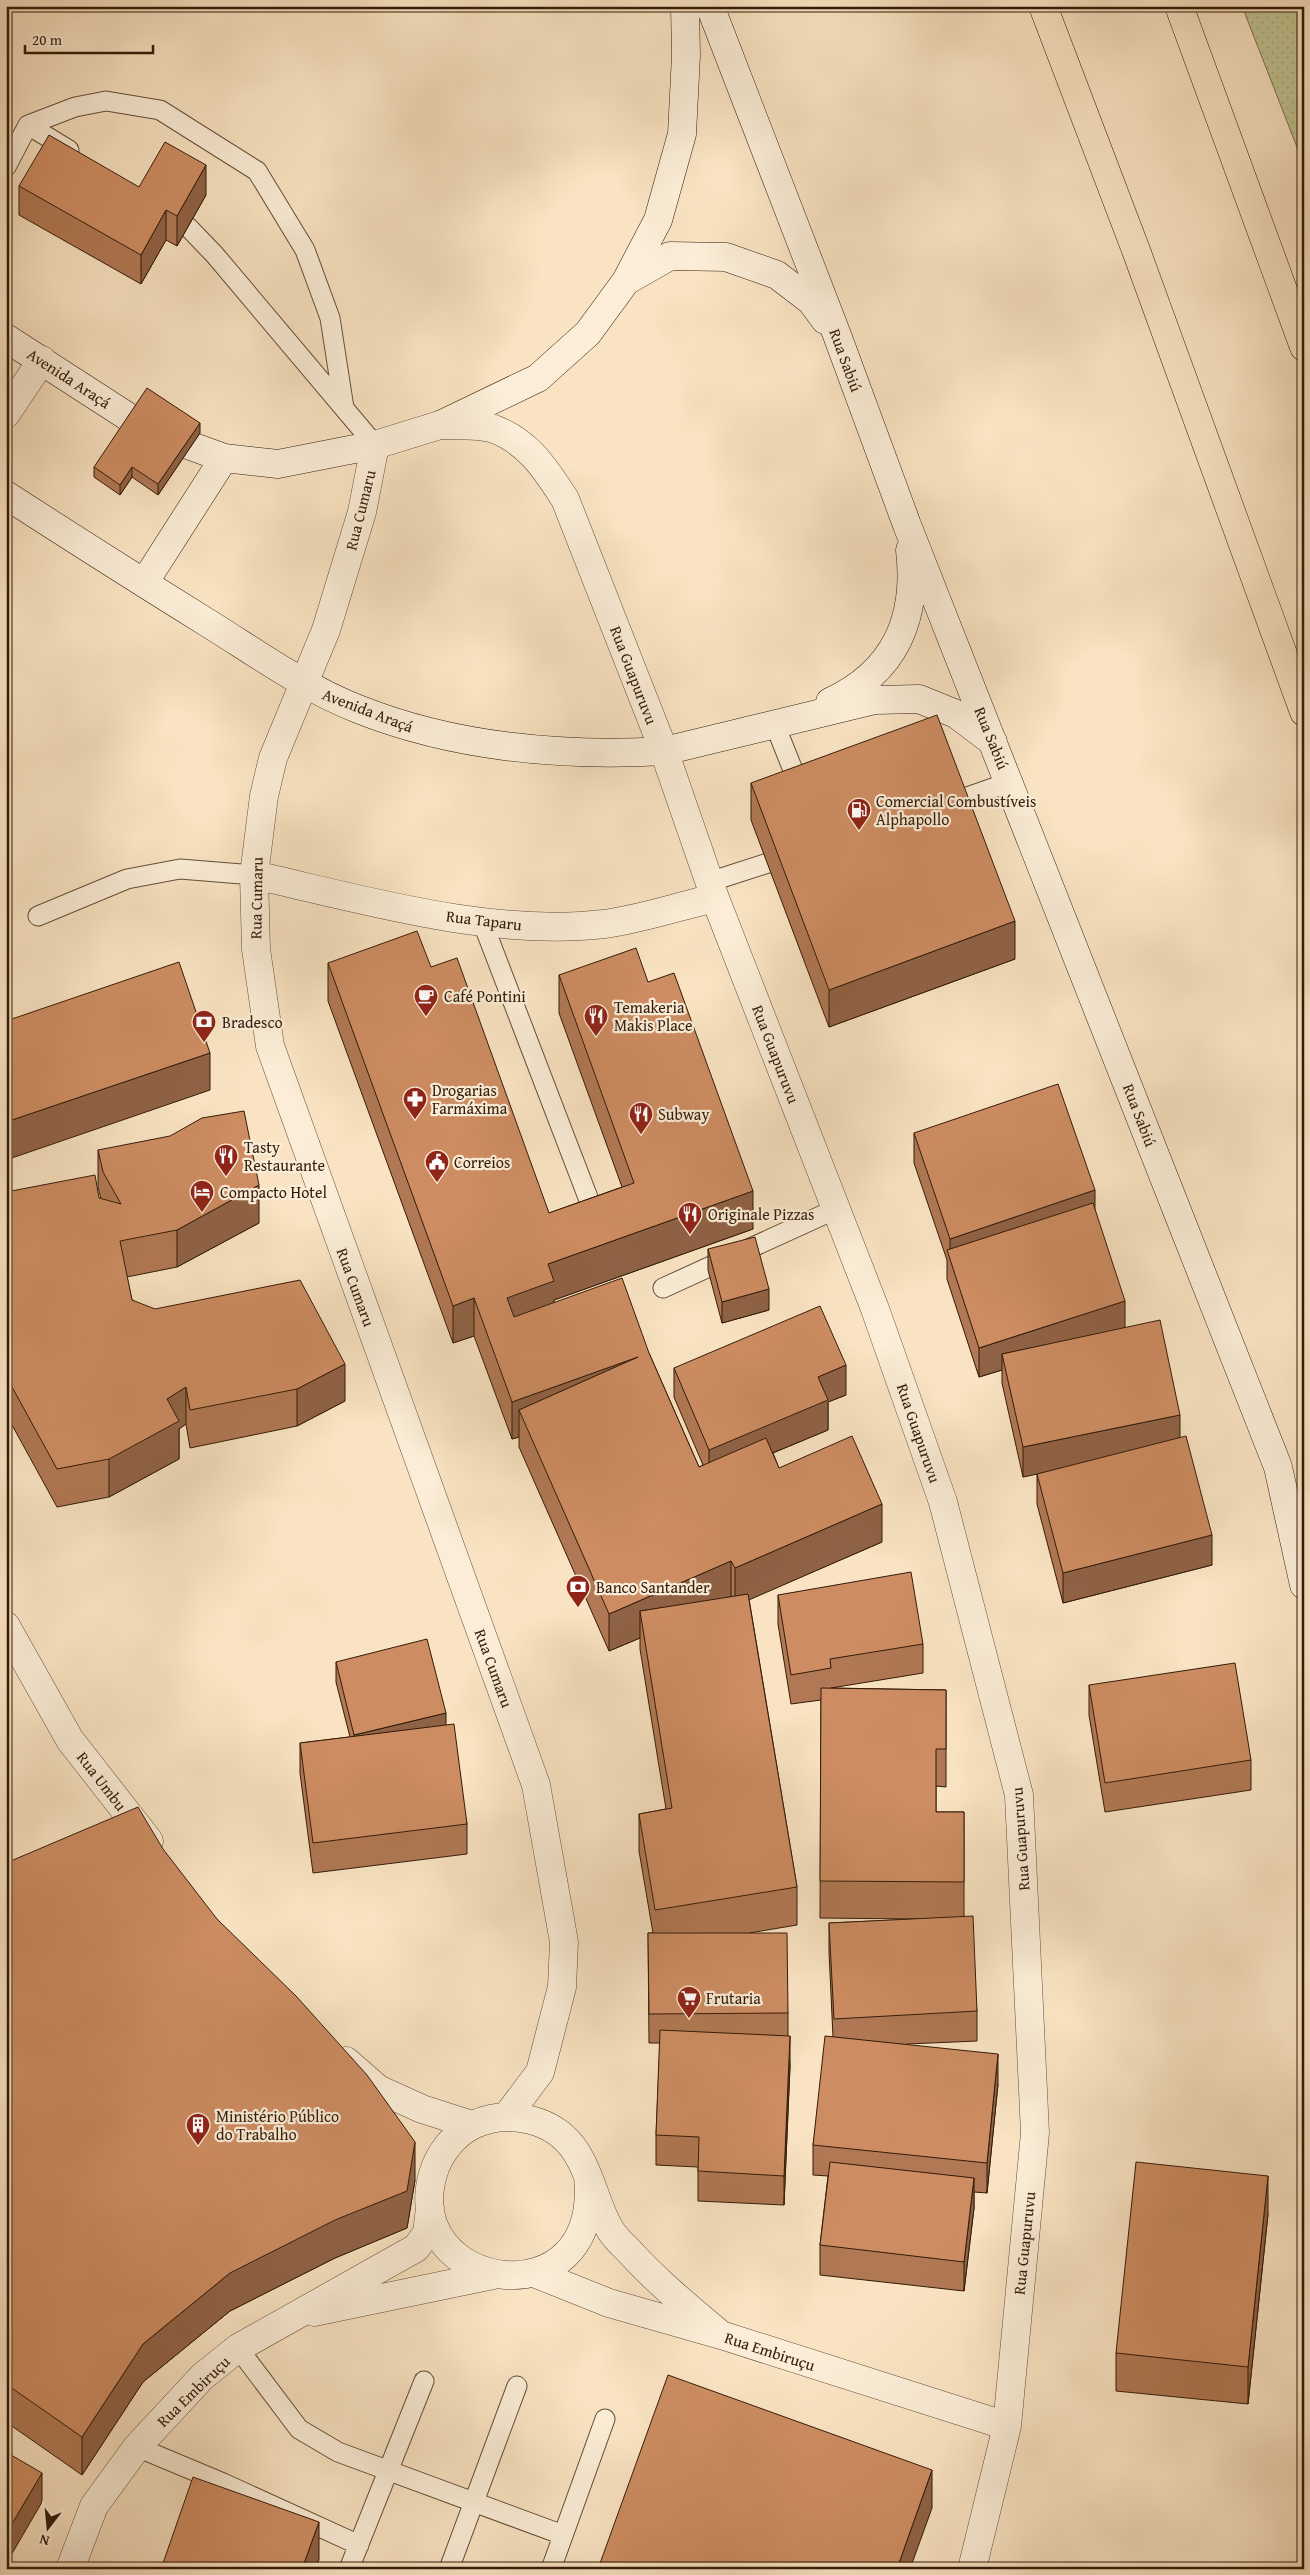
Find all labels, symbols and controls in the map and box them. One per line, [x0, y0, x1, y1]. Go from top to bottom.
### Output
scale bar [25, 22, 152, 54]
text: 20 m [32, 29, 63, 50]
street label: Rua Sabiú [823, 325, 869, 395]
street label: Avenida Araçá [22, 342, 116, 414]
street label: Rua Cumaru [338, 467, 382, 553]
street label: Rua Guapuruvu [604, 622, 664, 728]
street label: Avenida Araçá [319, 682, 417, 738]
street label: Rua Sabiú [969, 703, 1016, 773]
place label: Comercial Combustíveis Alphapollo [876, 789, 1036, 831]
fuel station icon: Comercial Combustíveis Alphapollo [846, 797, 872, 831]
street label: Rua Cumaru [243, 856, 269, 939]
street label: Rua Taparu [445, 903, 524, 937]
cafe icon: Café Pontini [413, 983, 439, 1017]
place label: Café Pontini [444, 984, 526, 1008]
place label: Temakeria Makis Place [614, 995, 692, 1037]
street label: Rua Guapuruvu [746, 1001, 806, 1107]
restaurant icon: Temakeria Makis Place [583, 1003, 609, 1037]
bank icon: Bradesco [191, 1009, 217, 1043]
place label: Bradesco [222, 1010, 283, 1034]
place label: Drogarias Farmáxima [432, 1078, 508, 1120]
street label: Rua Sabiú [1117, 1080, 1163, 1150]
pharmacy icon: Drogarias Farmáxima [402, 1086, 428, 1120]
restaurant icon: Subway [628, 1101, 654, 1135]
place label: Subway [658, 1102, 709, 1126]
place label: Tasty Restaurante [244, 1135, 325, 1177]
restaurant icon: Tasty Restaurante [213, 1143, 239, 1177]
public building icon: Correios [424, 1149, 450, 1183]
place label: Correios [454, 1150, 510, 1174]
hotel icon: Compacto Hotel [189, 1179, 215, 1213]
place label: Compacto Hotel [220, 1180, 327, 1204]
restaurant icon: Originale Pizzas [677, 1201, 703, 1235]
place label: Originale Pizzas [708, 1202, 814, 1226]
street label: Rua Cumaru [331, 1244, 381, 1330]
street label: Rua Guapuruvu [891, 1380, 947, 1486]
bank icon: Banco Santander [565, 1574, 591, 1608]
place label: Banco Santander [596, 1575, 710, 1599]
street label: Rua Cumaru [469, 1625, 519, 1711]
street label: Rua Umbu [71, 1746, 133, 1816]
street label: Rua Guapuruvu [1004, 1786, 1036, 1892]
supermarket icon: Frutaria [676, 1985, 702, 2019]
place label: Frutaria [706, 1986, 761, 2010]
place label: Ministério Público do Trabalho [216, 2104, 339, 2146]
building icon: Ministério Público do Trabalho [185, 2112, 211, 2146]
street label: Rua Guapuruvu [1007, 2190, 1041, 2296]
street label: Rua Embiruçu [722, 2325, 819, 2377]
street label: Rua Embiruçu [151, 2350, 235, 2432]
north arrow [22, 2502, 72, 2552]
text: N [37, 2529, 52, 2551]

